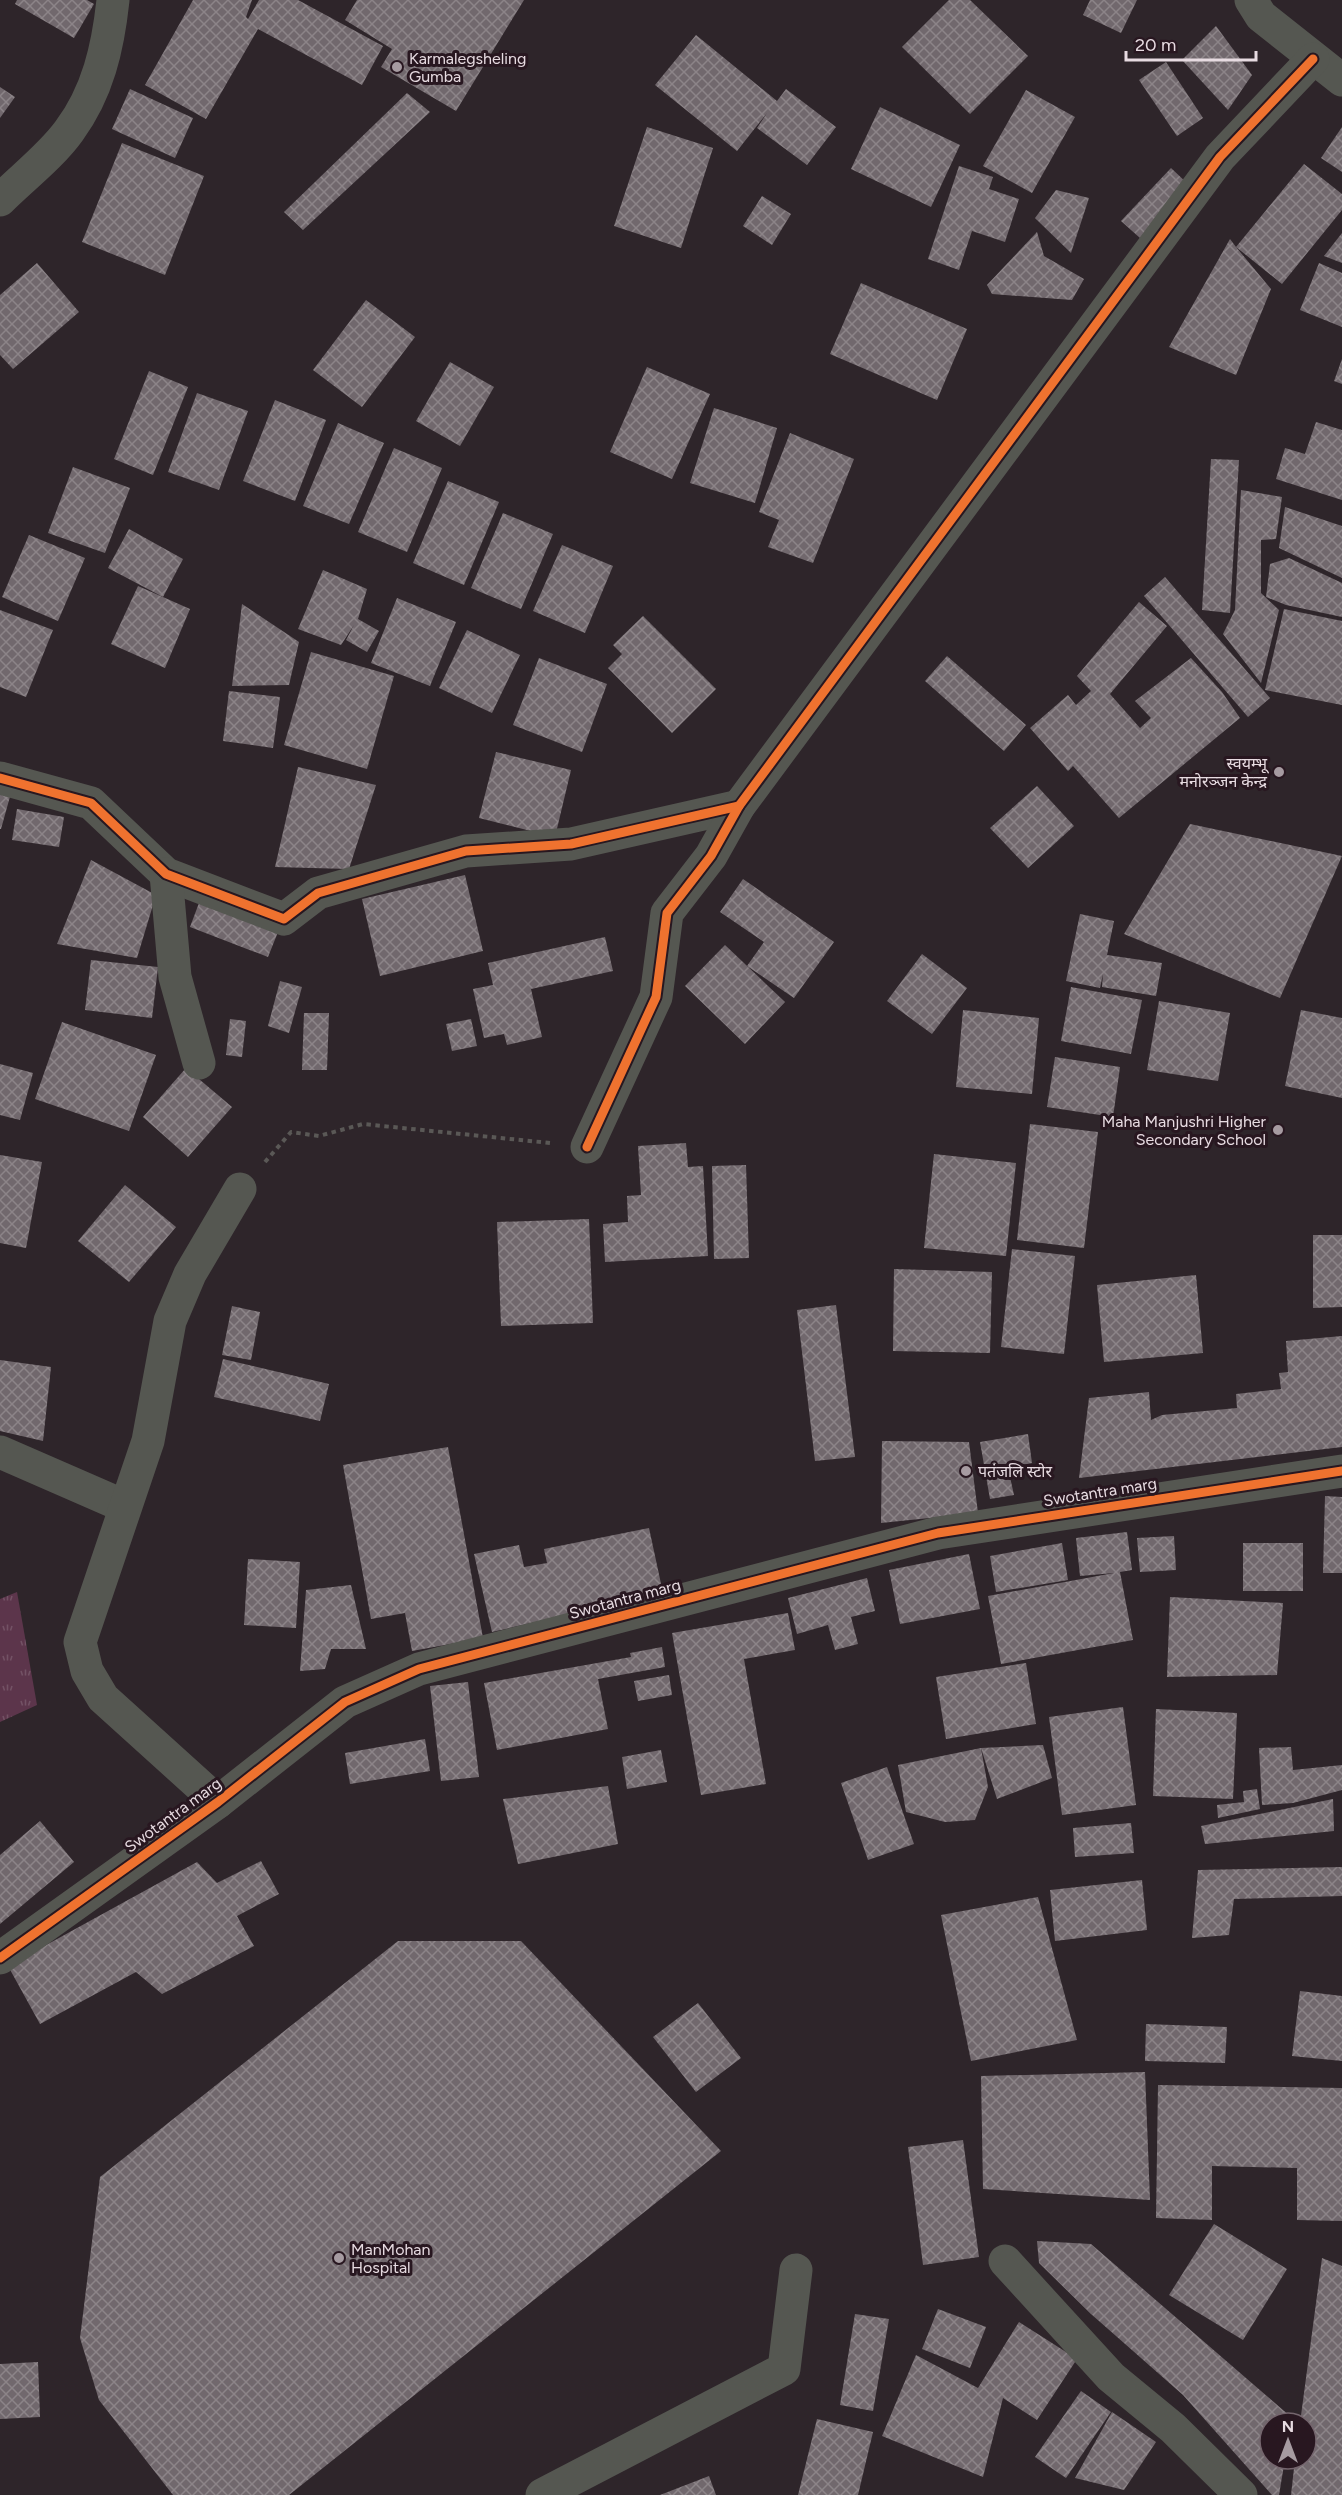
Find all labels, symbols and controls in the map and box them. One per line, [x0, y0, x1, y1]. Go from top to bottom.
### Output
scale bar [1126, 24, 1256, 62]
text: 20 m [1135, 34, 1176, 56]
place label: Karmalegsheling Gumba [409, 49, 526, 86]
marker: Karmalegsheling Gumba [390, 60, 404, 74]
place label: स्वयम्भू मनोरञ्जन केन्द्र [1179, 754, 1270, 791]
marker: स्वयम्भू मनोरञ्जन केन्द्र [1272, 765, 1286, 779]
place label: Maha Manjushri Higher Secondary School [1102, 1112, 1267, 1149]
marker: Maha Manjushri Higher Secondary School [1271, 1123, 1285, 1137]
place label: पतंजलि स्टोर [978, 1462, 1052, 1481]
marker: पतंजलि स्टोर [959, 1464, 973, 1478]
street label: Swotantra marg [1042, 1474, 1158, 1510]
street label: Swotantra marg [567, 1575, 683, 1623]
street label: Swotantra marg [121, 1774, 225, 1856]
place label: ManMohan Hospital [351, 2240, 431, 2277]
marker: ManMohan Hospital [332, 2251, 346, 2265]
north arrow [1258, 2411, 1318, 2471]
text: N [1282, 2417, 1294, 2436]

